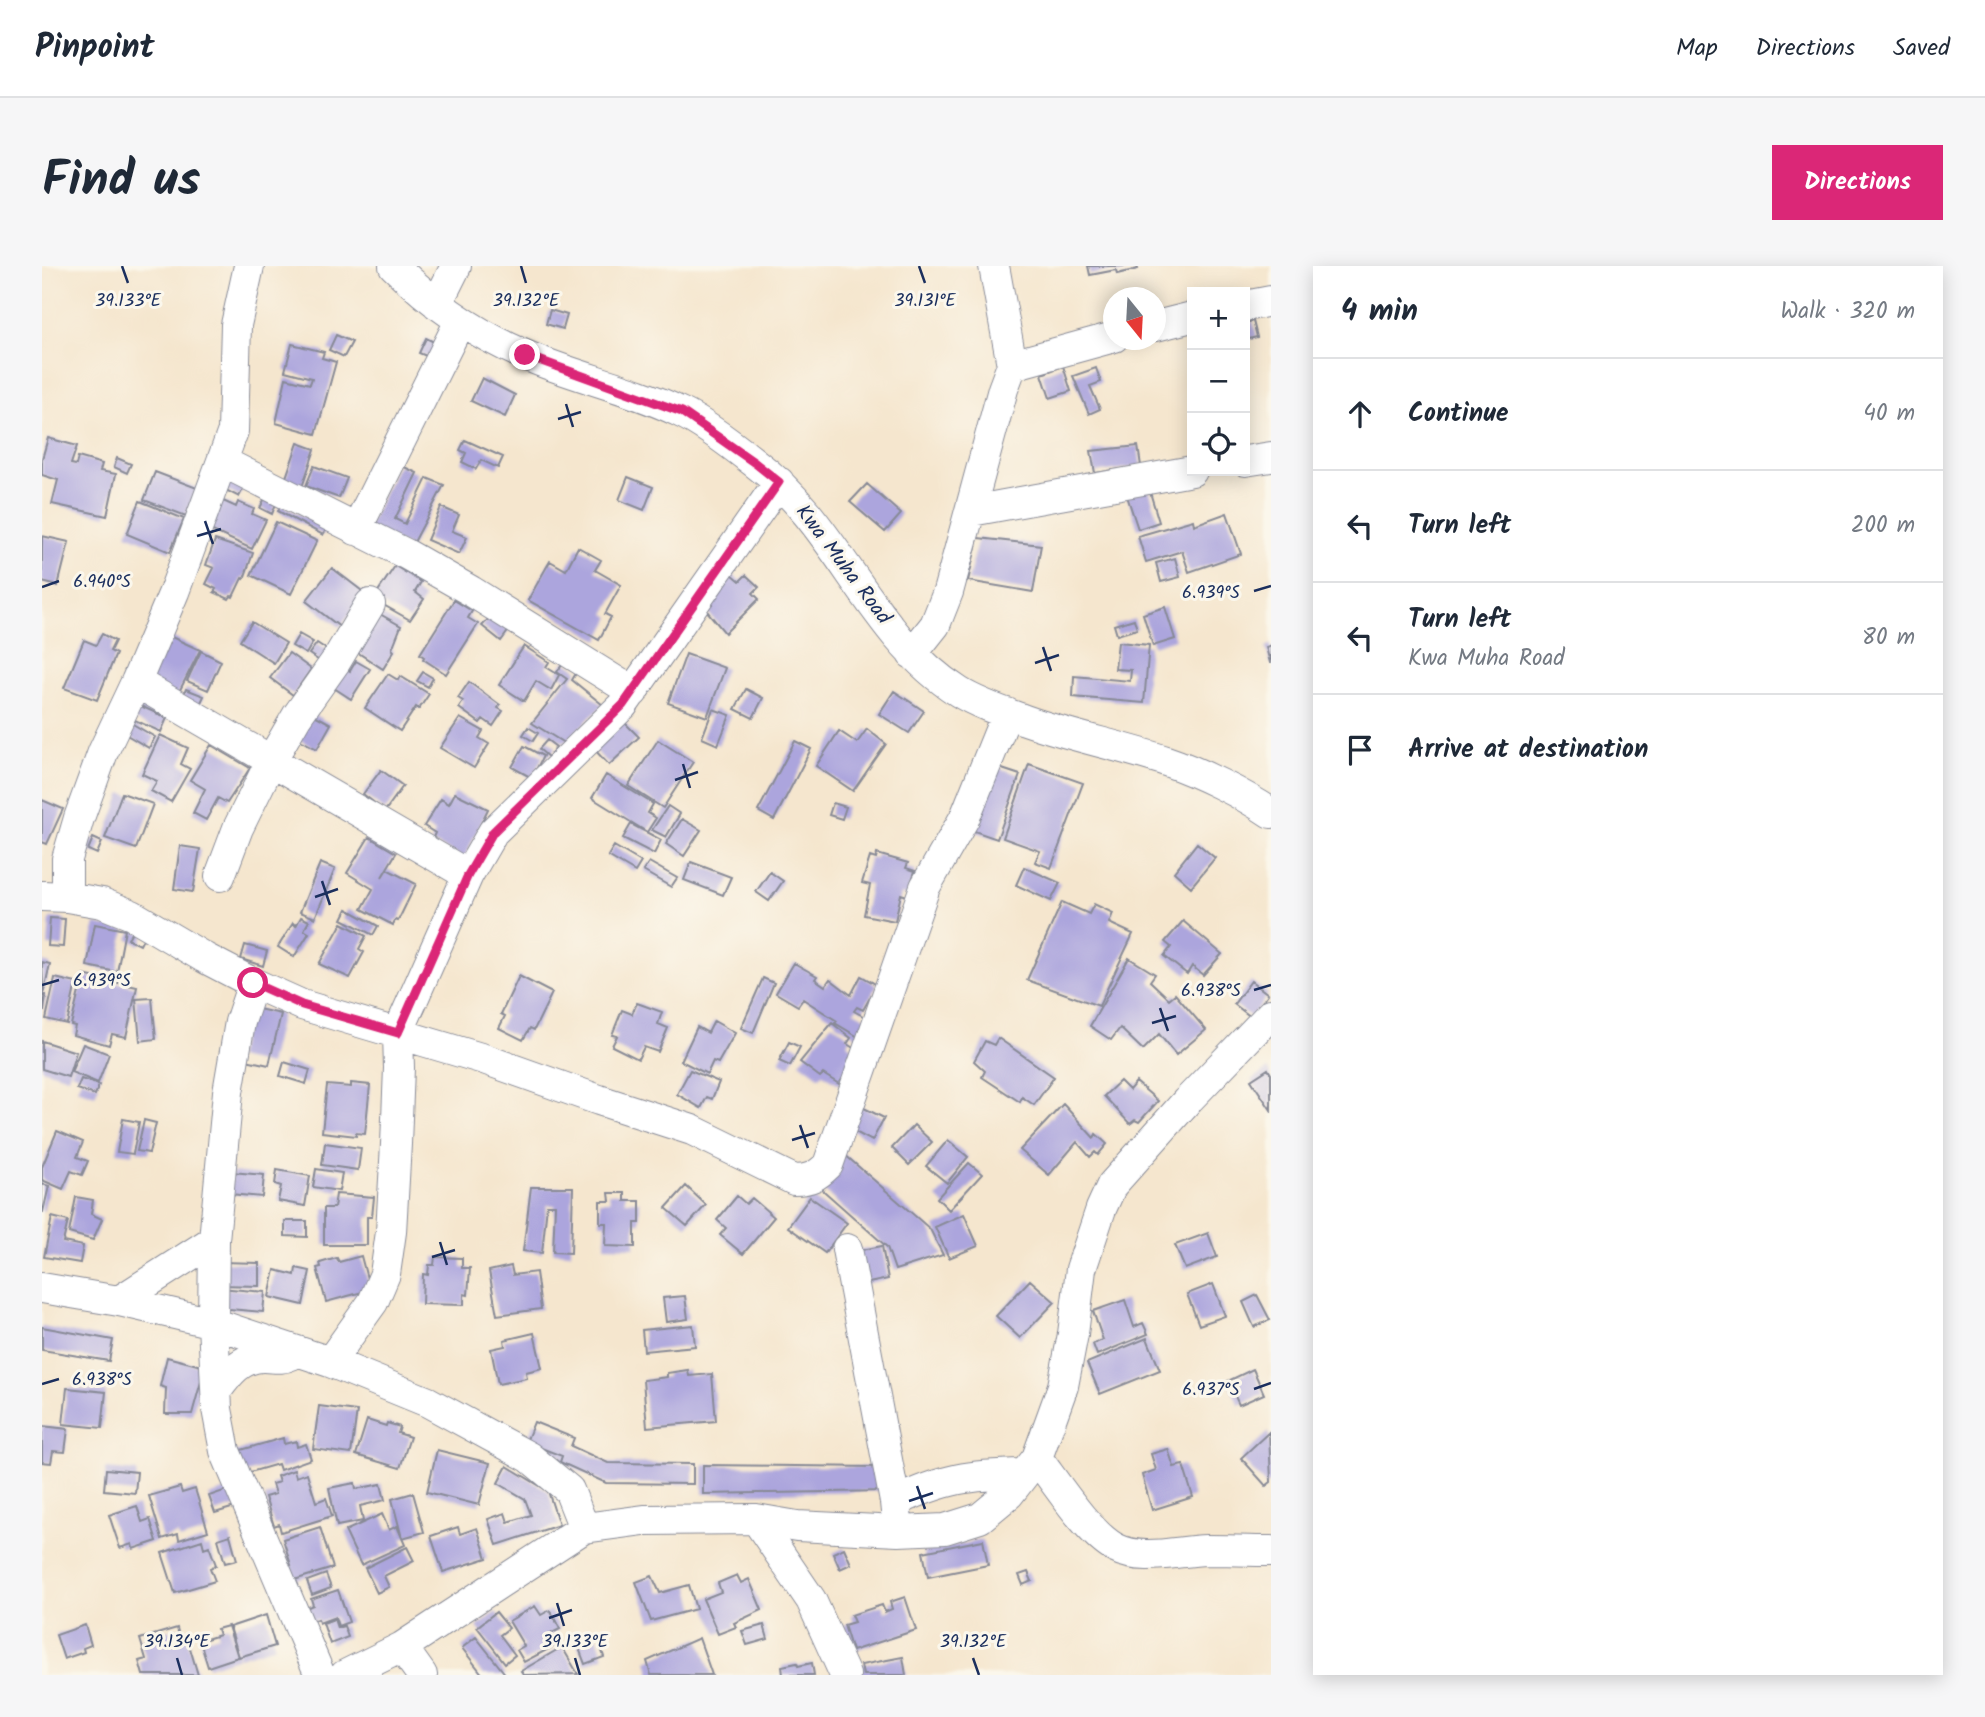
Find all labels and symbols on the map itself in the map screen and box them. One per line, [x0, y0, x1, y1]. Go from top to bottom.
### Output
text: 39.133°E [95, 287, 162, 316]
text: 39.132°E [493, 287, 560, 316]
text: 39.131°E [894, 287, 956, 316]
north arrow [1103, 287, 1166, 350]
route end [509, 339, 540, 370]
street label: Kwa Muha Road [787, 498, 899, 632]
text: 6.940°S [73, 568, 131, 597]
text: 6.939°S [1182, 579, 1240, 608]
text: 6.939°S [73, 967, 131, 996]
route start [237, 967, 268, 998]
text: 6.938°S [1181, 977, 1241, 1006]
text: 6.938°S [72, 1366, 132, 1395]
text: 6.937°S [1182, 1376, 1240, 1405]
text: 39.134°E [144, 1628, 210, 1657]
text: 39.133°E [542, 1628, 609, 1657]
text: 39.132°E [940, 1628, 1007, 1657]

